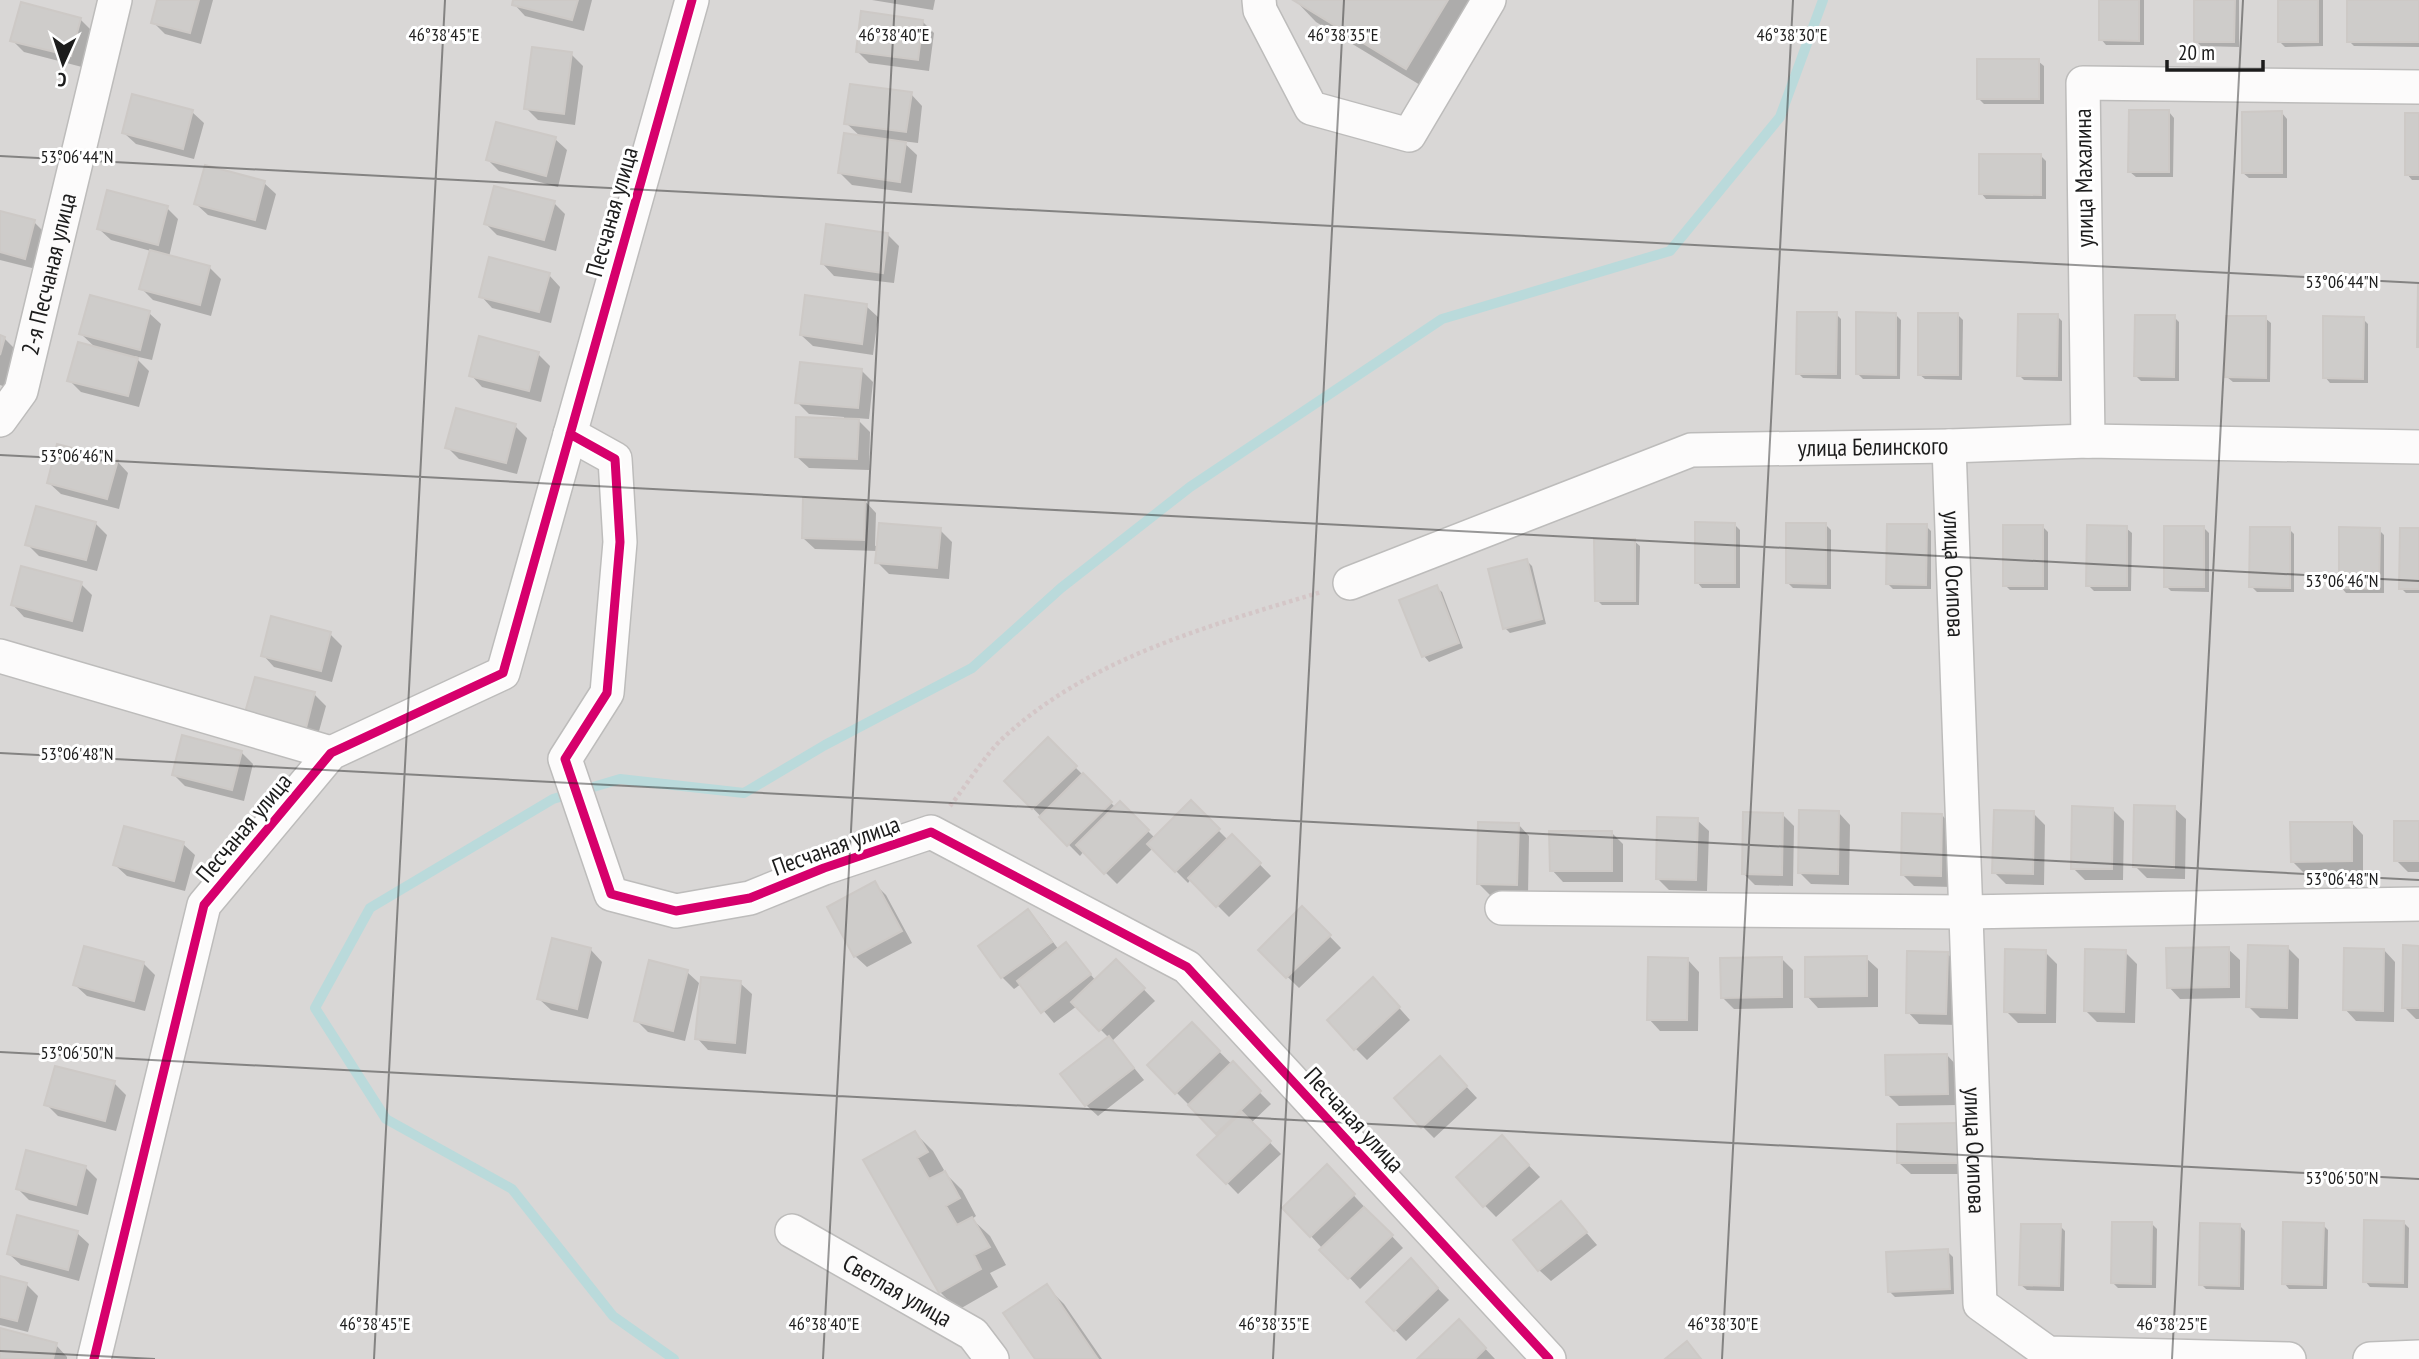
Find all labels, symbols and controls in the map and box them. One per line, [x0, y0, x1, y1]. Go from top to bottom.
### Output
text: 46°38'45"E [409, 23, 479, 46]
text: 46°38'40"E [859, 23, 929, 46]
text: 46°38'35"E [1308, 23, 1378, 46]
text: 46°38'30"E [1757, 23, 1827, 46]
north arrow [28, 28, 98, 98]
scale bar [2167, 28, 2263, 72]
text: 20 m [2178, 39, 2215, 66]
text: С [57, 68, 67, 92]
street label: улица Махалина [2067, 108, 2100, 248]
street label: Песчаная улица [578, 143, 645, 280]
text: 53°06'44"N [41, 145, 113, 168]
street label: 2-я Песчаная улица [14, 190, 83, 358]
text: 53°06'44"N [2306, 270, 2378, 293]
street label: улица Белинского [1797, 430, 1948, 463]
text: 53°06'46"N [41, 444, 113, 467]
street label: улица Осипова [1936, 510, 1972, 638]
text: 53°06'46"N [2306, 569, 2378, 592]
text: 53°06'48"N [41, 742, 113, 765]
street label: Песчаная улица [189, 767, 298, 889]
street label: Песчаная улица [768, 808, 904, 883]
text: 53°06'48"N [2306, 867, 2378, 890]
text: 53°06'50"N [41, 1041, 113, 1064]
street label: Песчаная улица [1298, 1060, 1411, 1179]
street label: улица Осипова [1957, 1087, 1993, 1214]
text: 53°06'50"N [2306, 1166, 2378, 1189]
street label: Светлая улица [837, 1247, 958, 1334]
text: 46°38'45"E [340, 1312, 410, 1335]
text: 46°38'40"E [789, 1312, 859, 1335]
text: 46°38'35"E [1239, 1312, 1309, 1335]
text: 46°38'30"E [1688, 1312, 1758, 1335]
text: 46°38'25"E [2137, 1312, 2207, 1335]

